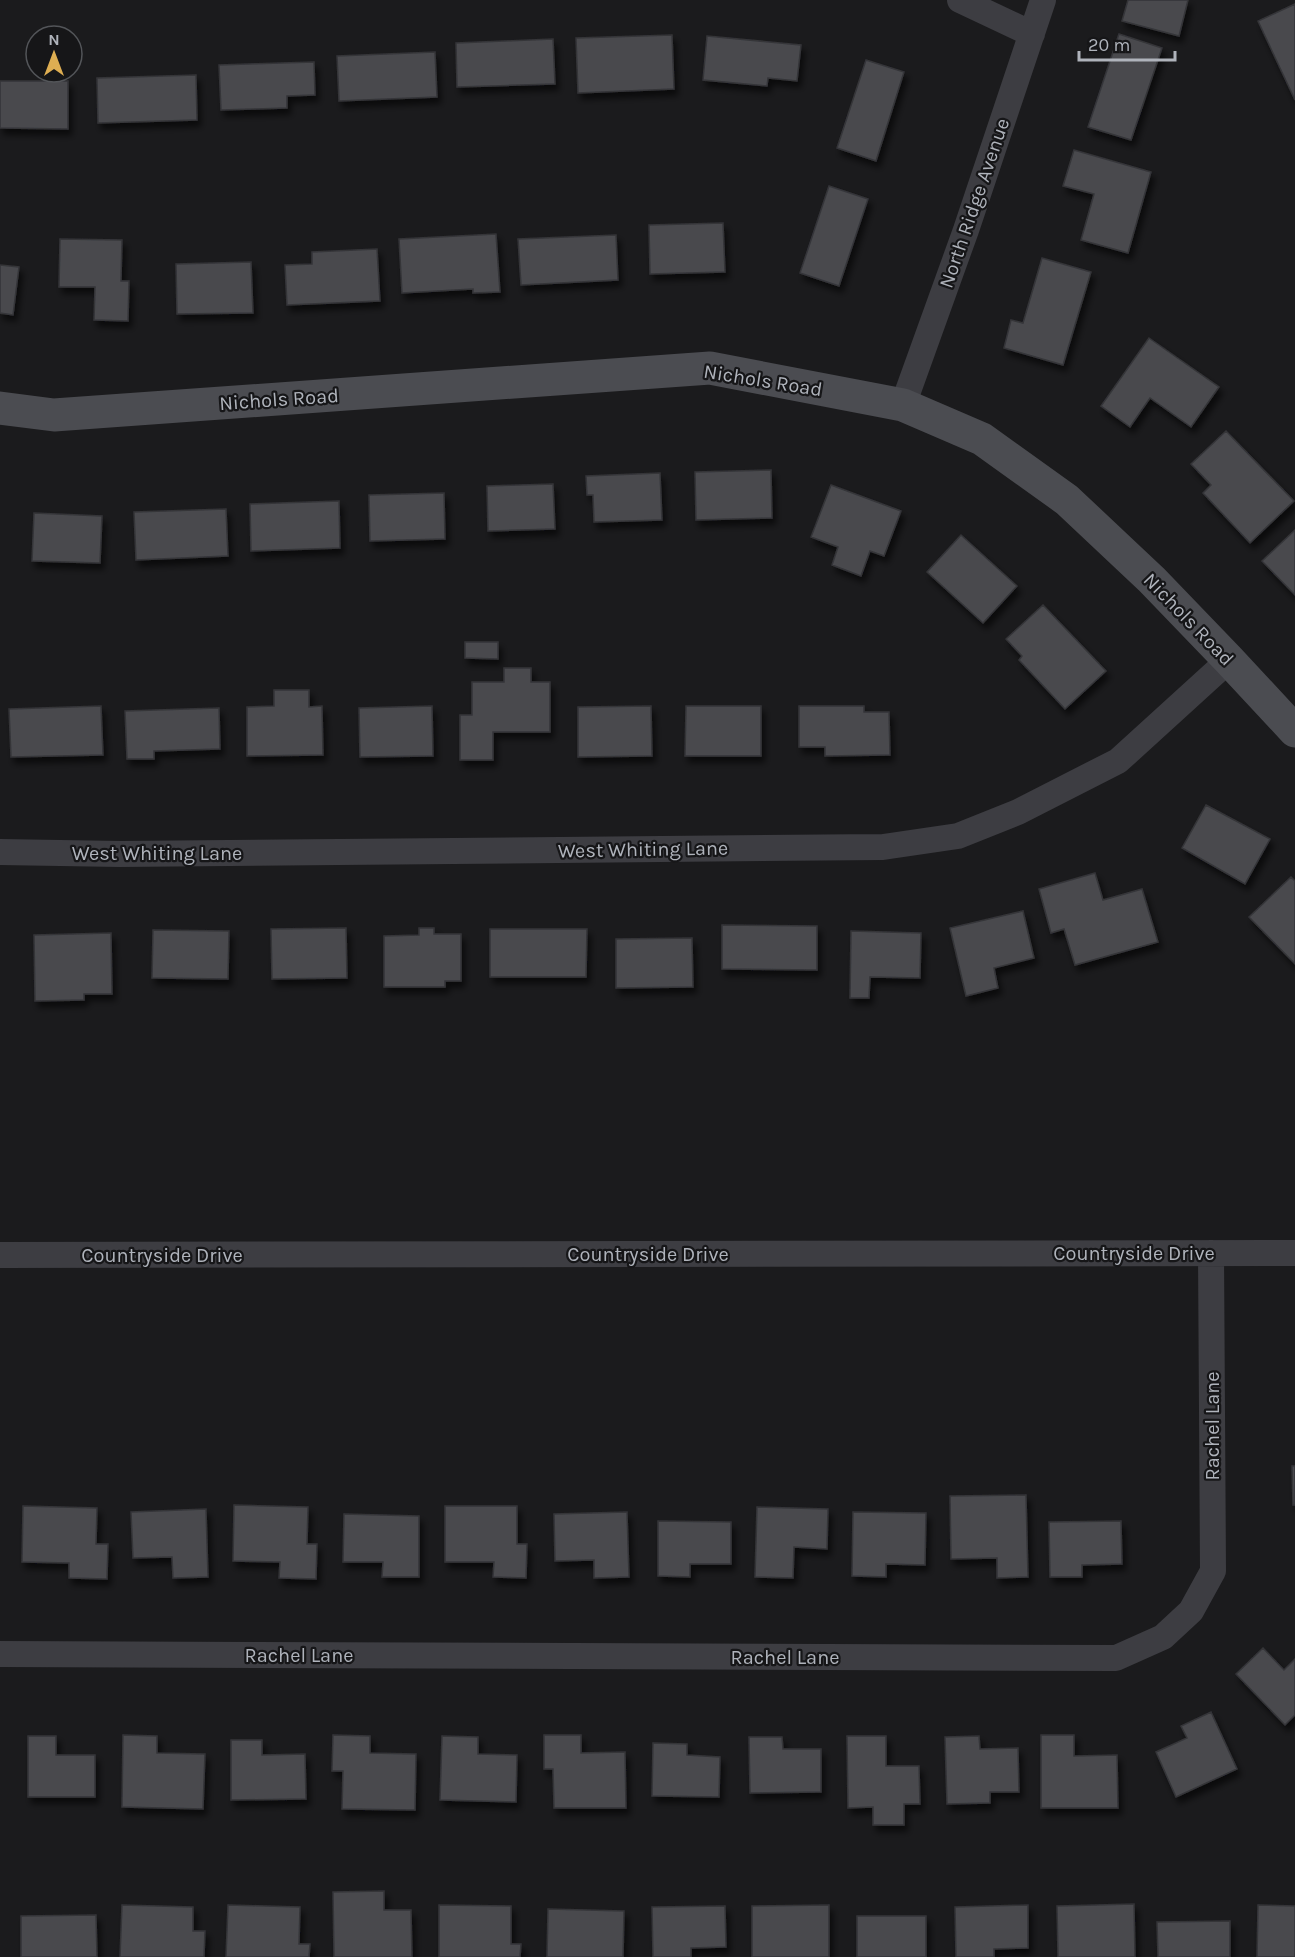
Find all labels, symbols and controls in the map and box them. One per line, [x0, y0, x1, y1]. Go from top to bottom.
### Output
north arrow [24, 24, 84, 84]
scale bar [1079, 24, 1175, 62]
text: N [48, 30, 60, 49]
text: 20 m [1088, 34, 1130, 56]
street label: North Ridge Avenue [935, 115, 1014, 291]
street label: Nichols Road [702, 360, 824, 401]
street label: Nichols Road [218, 384, 340, 415]
street label: Nichols Road [1139, 568, 1239, 670]
street label: West Whiting Lane [558, 837, 728, 862]
street label: West Whiting Lane [72, 842, 242, 865]
street label: Countryside Drive [1053, 1242, 1215, 1265]
street label: Countryside Drive [567, 1243, 729, 1266]
street label: Countryside Drive [81, 1244, 243, 1267]
street label: Rachel Lane [1201, 1372, 1224, 1480]
street label: Rachel Lane [245, 1644, 353, 1667]
street label: Rachel Lane [731, 1646, 839, 1669]

